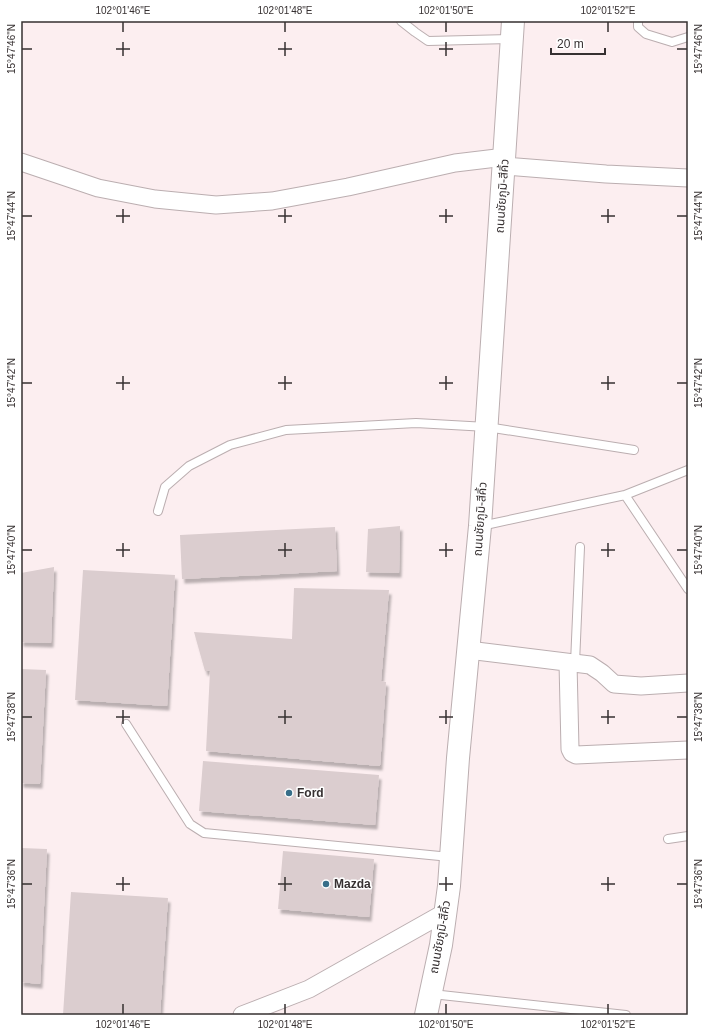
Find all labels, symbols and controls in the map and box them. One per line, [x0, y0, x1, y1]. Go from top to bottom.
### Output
text: 102°01'46"E [95, 5, 151, 16]
text: 102°01'48"E [257, 5, 313, 16]
text: 102°01'50"E [418, 5, 474, 16]
text: 102°01'52"E [580, 5, 636, 16]
text: 15°47'46"N [6, 24, 17, 74]
text: 15°47'46"N [693, 24, 704, 74]
scale bar [551, 30, 605, 56]
text: 20 m [557, 37, 584, 51]
street label: ถนนชัยภูมิ-สีคิ้ว [491, 158, 512, 234]
text: 15°47'44"N [6, 191, 17, 241]
text: 15°47'44"N [693, 191, 704, 241]
text: 15°47'42"N [6, 358, 17, 408]
text: 15°47'42"N [693, 358, 704, 408]
street label: ถนนชัยภูมิ-สีคิ้ว [469, 481, 490, 557]
text: 15°47'40"N [6, 525, 17, 575]
text: 15°47'40"N [693, 525, 704, 575]
text: 15°47'38"N [6, 692, 17, 742]
text: 15°47'38"N [693, 692, 704, 742]
place label: Ford [297, 786, 324, 800]
marker: Ford [284, 788, 294, 798]
text: 15°47'36"N [6, 859, 17, 909]
text: 15°47'36"N [693, 859, 704, 909]
place label: Mazda [334, 877, 371, 891]
marker: Mazda [321, 879, 331, 889]
street label: ถนนชัยภูมิ-สีคิ้ว [425, 899, 453, 975]
text: 102°01'46"E [95, 1019, 151, 1030]
text: 102°01'48"E [257, 1019, 313, 1030]
text: 102°01'50"E [418, 1019, 474, 1030]
text: 102°01'52"E [580, 1019, 636, 1030]

